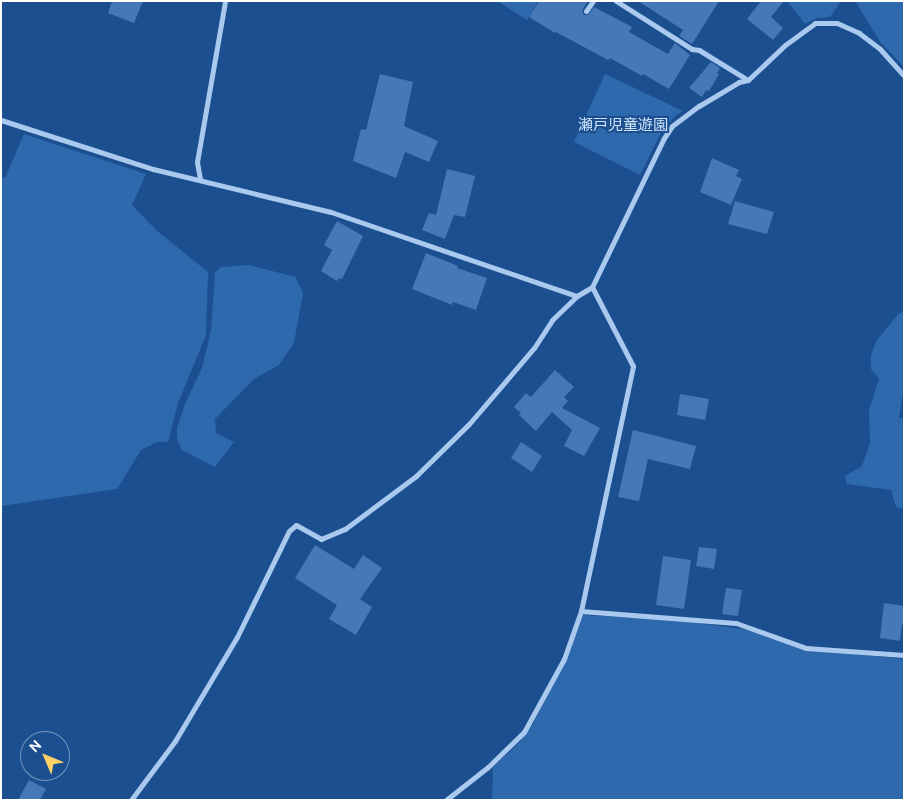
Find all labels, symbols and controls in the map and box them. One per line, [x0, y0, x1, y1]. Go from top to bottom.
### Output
park label: 瀬戸児童遊園 [578, 116, 668, 134]
north arrow [20, 731, 70, 781]
text: N [26, 737, 44, 755]

